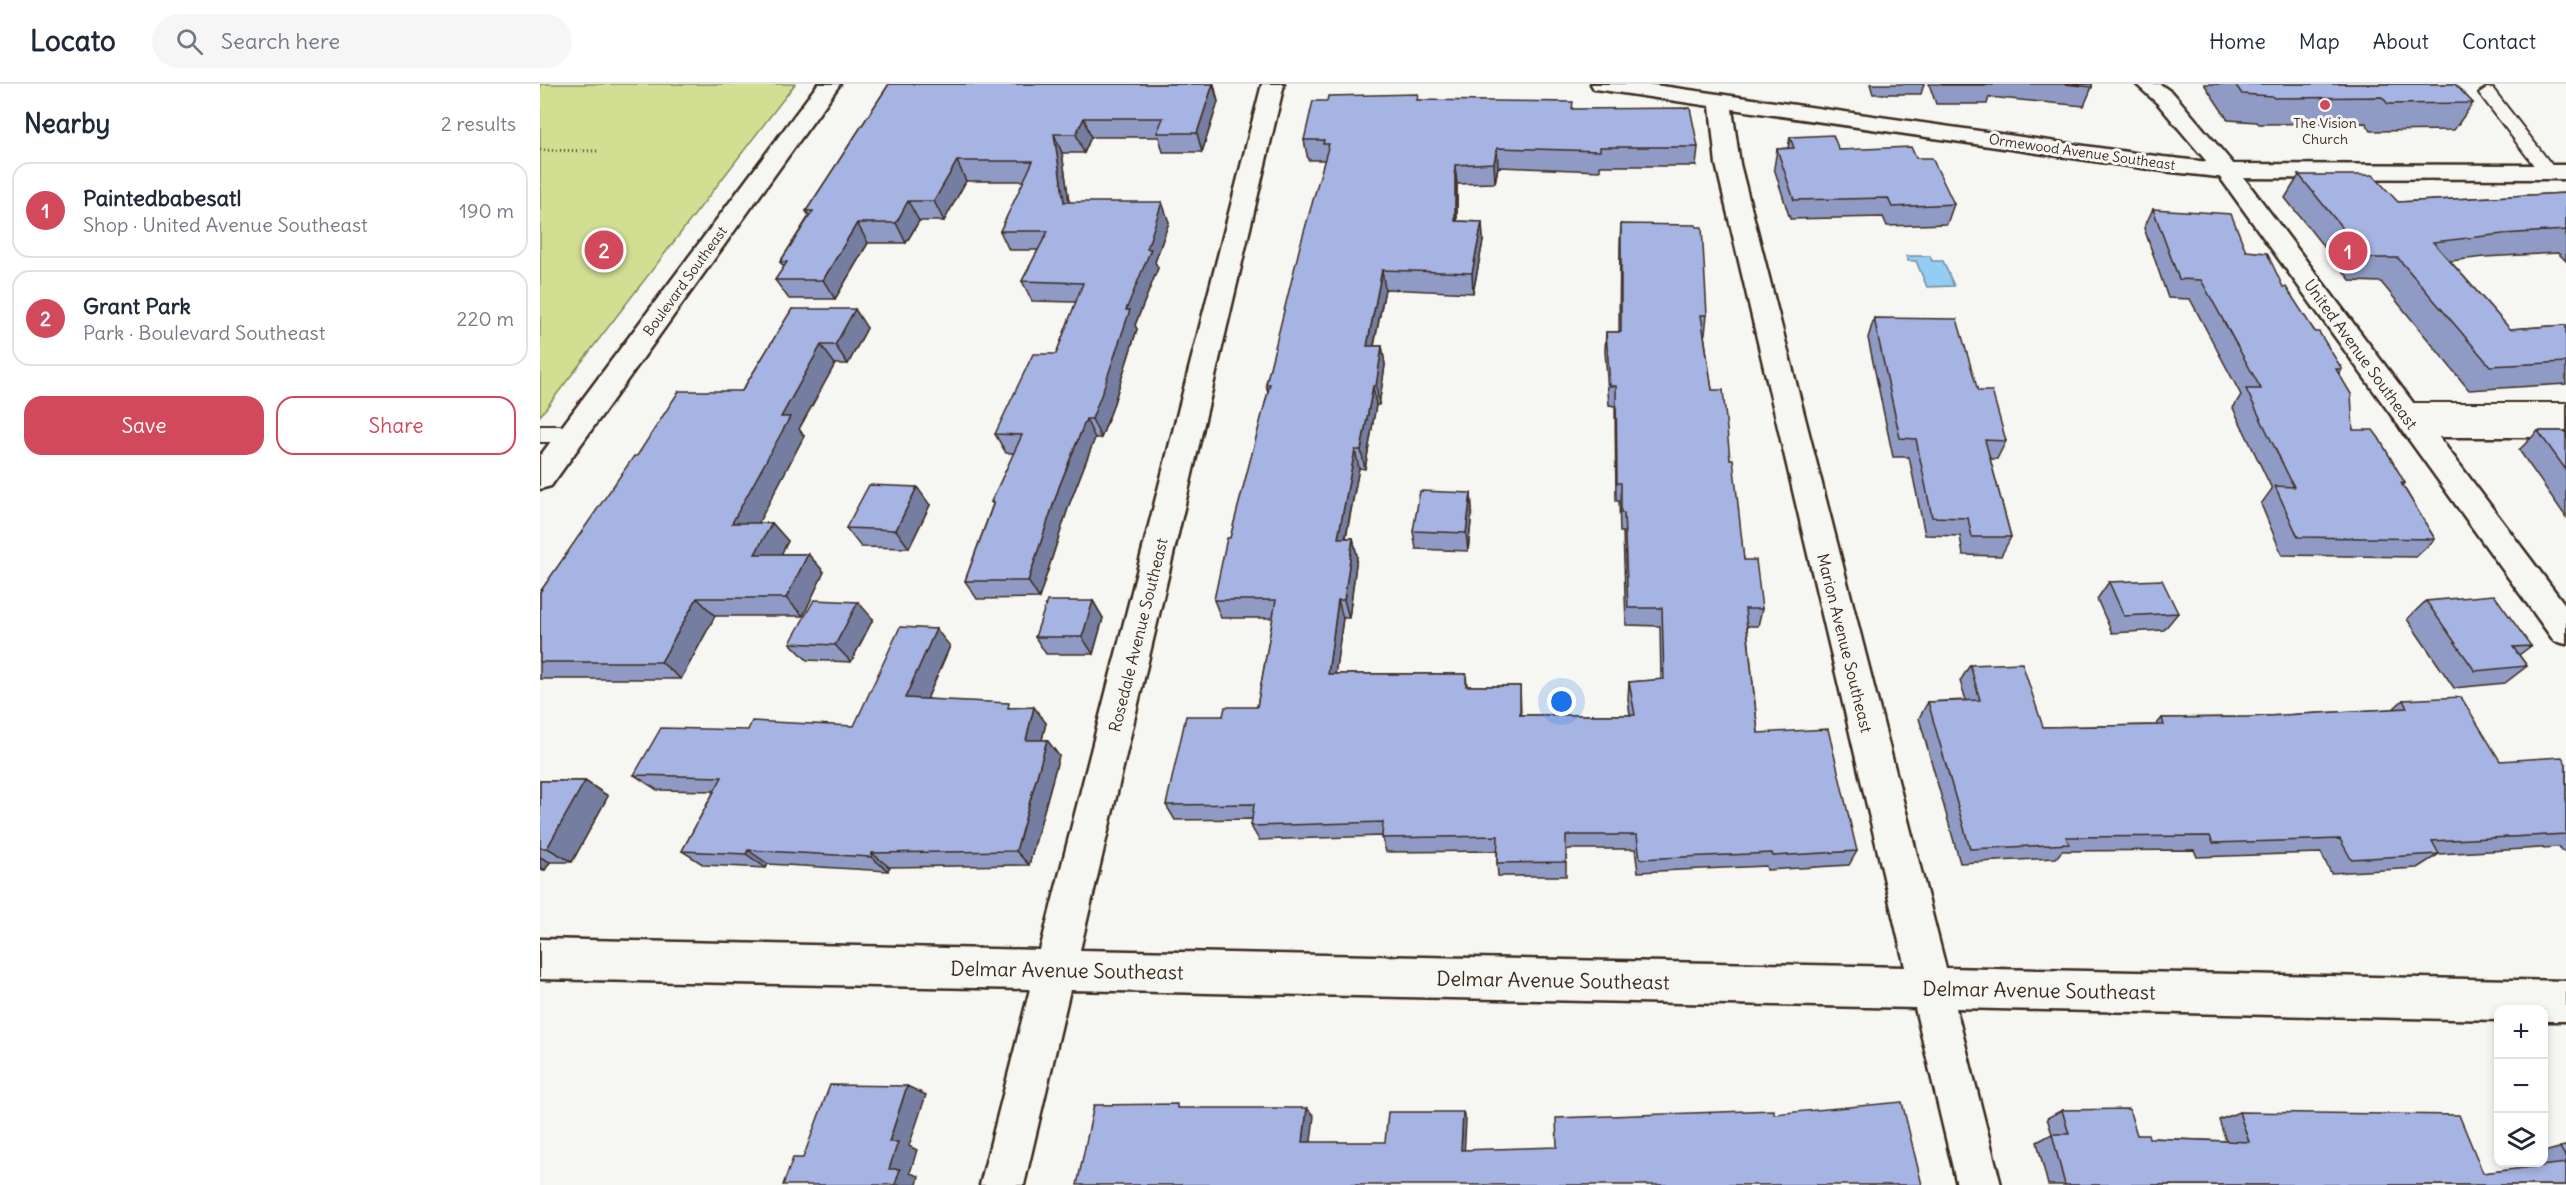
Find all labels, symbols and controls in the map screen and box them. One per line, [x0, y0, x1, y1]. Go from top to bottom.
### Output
search box [152, 14, 572, 68]
text: Locato [30, 23, 116, 59]
icon: search [173, 25, 206, 58]
text: Search here [221, 27, 340, 55]
text: Home [2209, 28, 2266, 55]
text: Map [2299, 28, 2340, 55]
text: About [2373, 28, 2429, 55]
text: Contact [2462, 28, 2536, 55]
marker: The Vision Church [2318, 98, 2332, 112]
text: Nearby [24, 107, 110, 140]
text: 2 results [441, 111, 516, 136]
place label: The Vision Church [2293, 114, 2357, 148]
street label: Ormewood Avenue Southeast [1988, 130, 2177, 174]
text: Paintedbabesatl [83, 184, 241, 212]
text: 1 [42, 198, 49, 223]
text: 190 m [459, 198, 514, 223]
text: Shop · United Avenue Southeast [83, 212, 368, 237]
street label: Boulevard Southeast [639, 222, 731, 339]
pin: 2 [584, 228, 624, 272]
pin: 1 [2328, 228, 2368, 274]
street label: United Avenue Southeast [2300, 275, 2422, 433]
text: Grant Park [83, 292, 191, 320]
text: 2 [40, 306, 51, 331]
text: 220 m [457, 306, 514, 331]
text: Park · Boulevard Southeast [83, 320, 325, 345]
button: Save [24, 396, 264, 455]
button: Share [276, 396, 516, 455]
street label: Rosedale Avenue Southeast [1104, 535, 1172, 734]
street label: Marion Avenue Southeast [1813, 551, 1877, 735]
your location [1547, 687, 1576, 716]
street label: Delmar Avenue Southeast [950, 955, 1184, 985]
street label: Delmar Avenue Southeast [1436, 965, 1670, 995]
street label: Delmar Avenue Southeast [1922, 975, 2156, 1005]
map controls [2494, 1005, 2548, 1167]
button: + [2494, 1005, 2548, 1059]
button: − [2494, 1059, 2548, 1113]
button: layers [2494, 1113, 2548, 1167]

